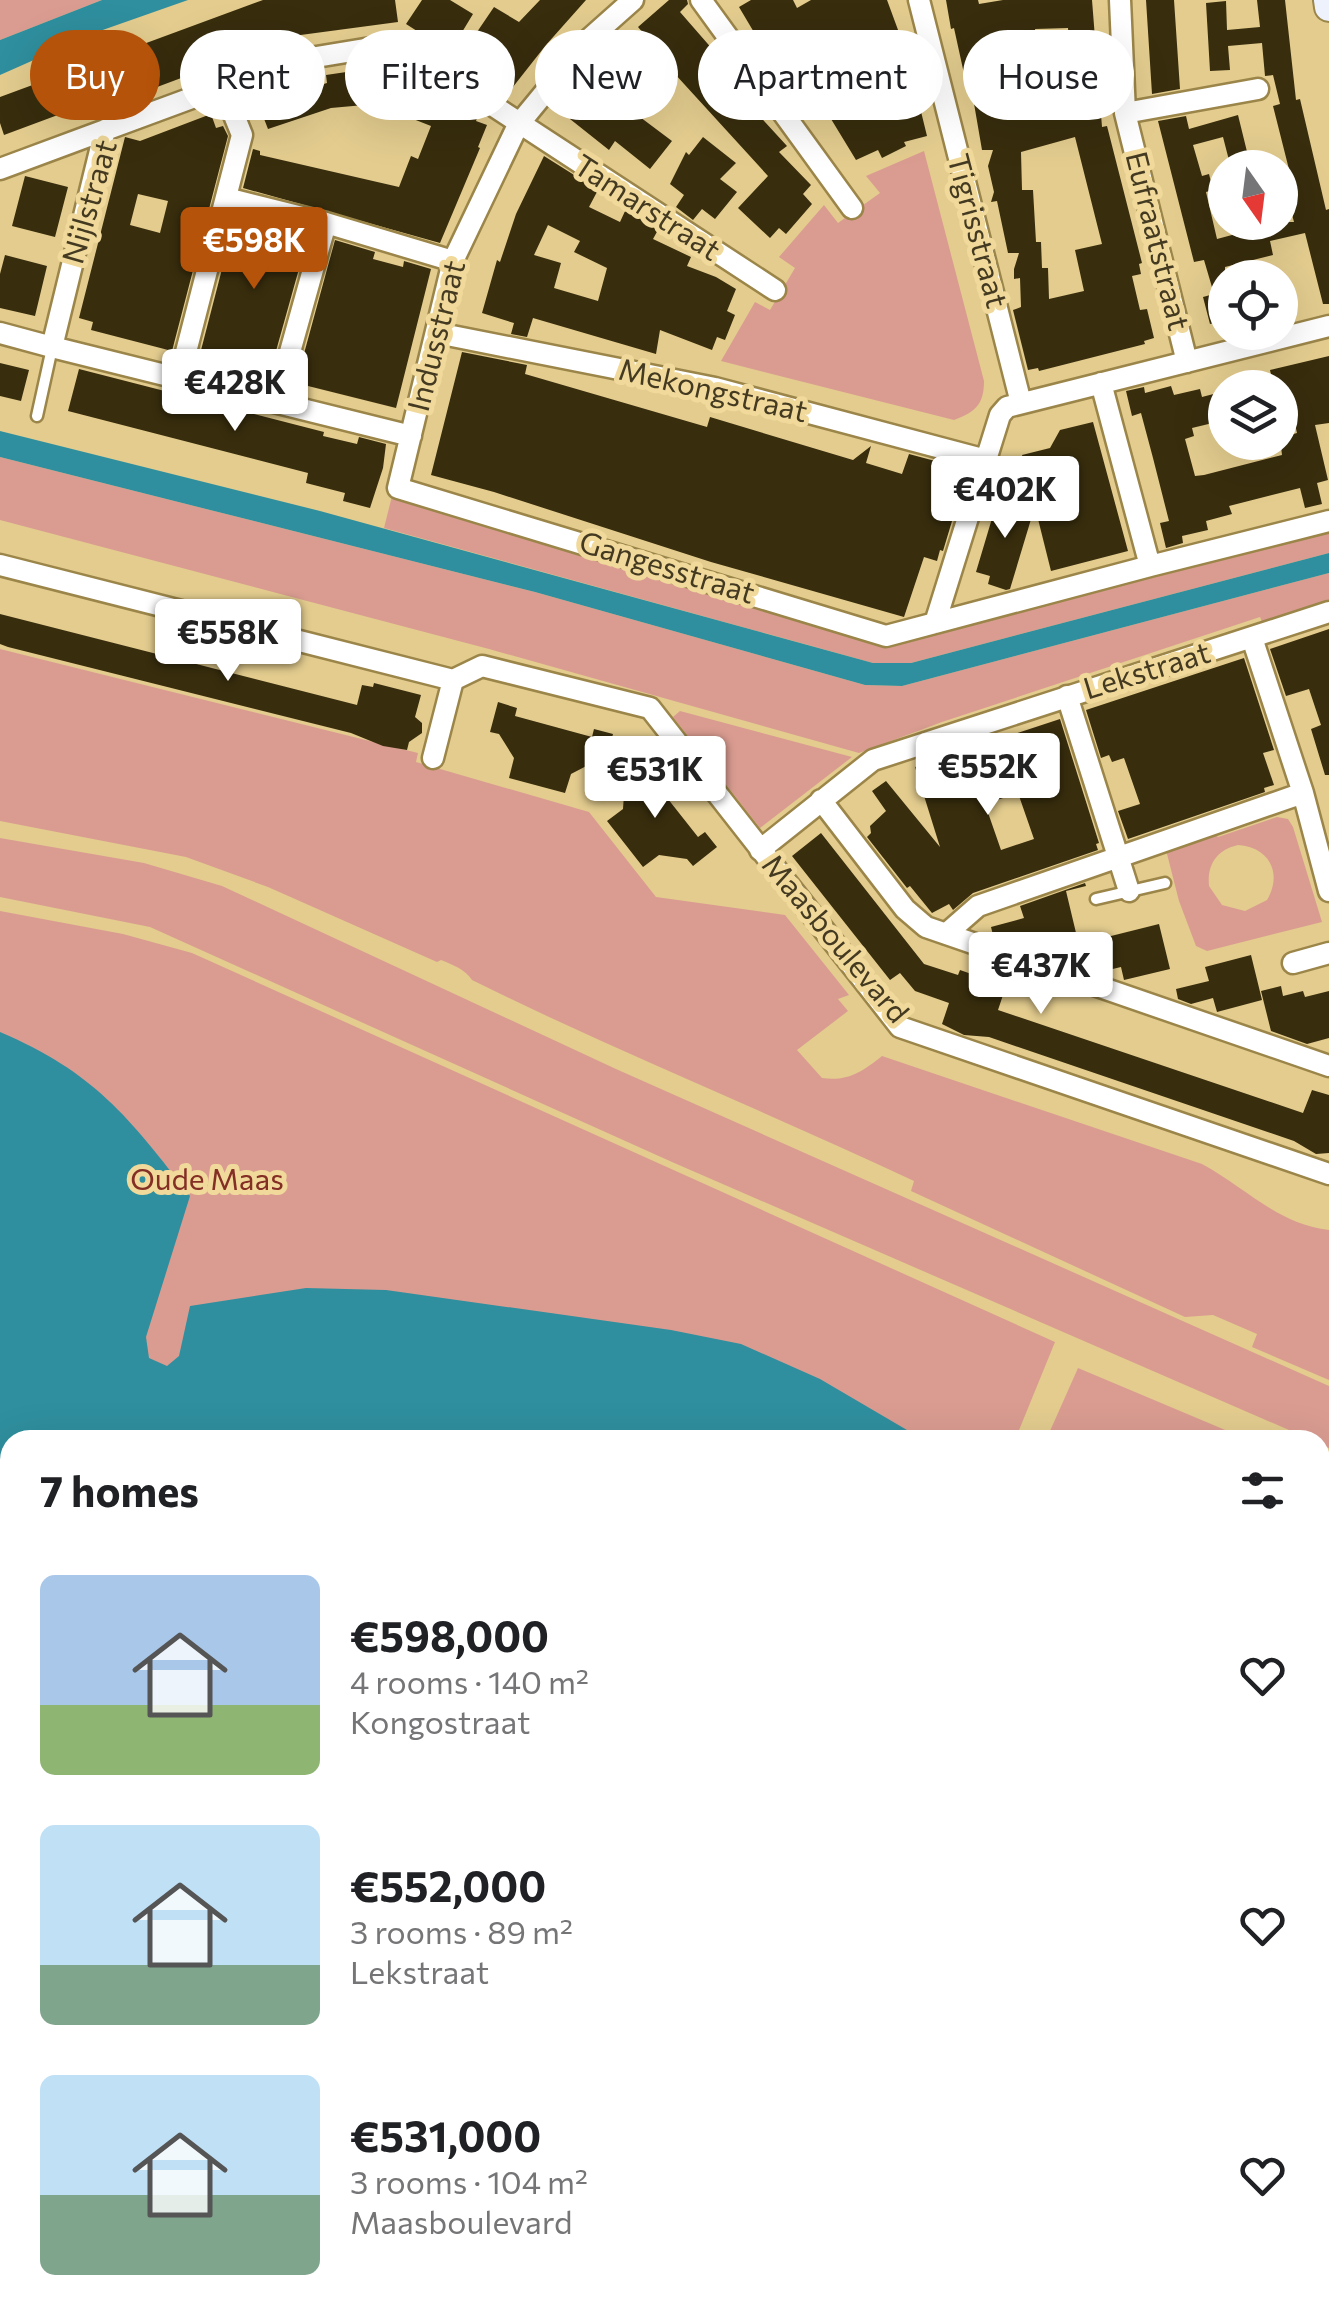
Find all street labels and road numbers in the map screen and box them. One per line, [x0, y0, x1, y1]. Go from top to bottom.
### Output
street label: Nijlstraat [52, 135, 123, 267]
street label: Tamarstraat [568, 145, 728, 267]
street label: Eufraatstraat [1119, 147, 1200, 334]
street label: Tigrisstraat [941, 149, 1018, 311]
street label: Indusstraat [398, 256, 471, 415]
street label: Mekongstraat [616, 349, 812, 428]
street label: Gangesstraat [576, 521, 760, 610]
street label: Lekstraat [1078, 632, 1214, 705]
street label: Maasboulevard [756, 846, 918, 1029]

